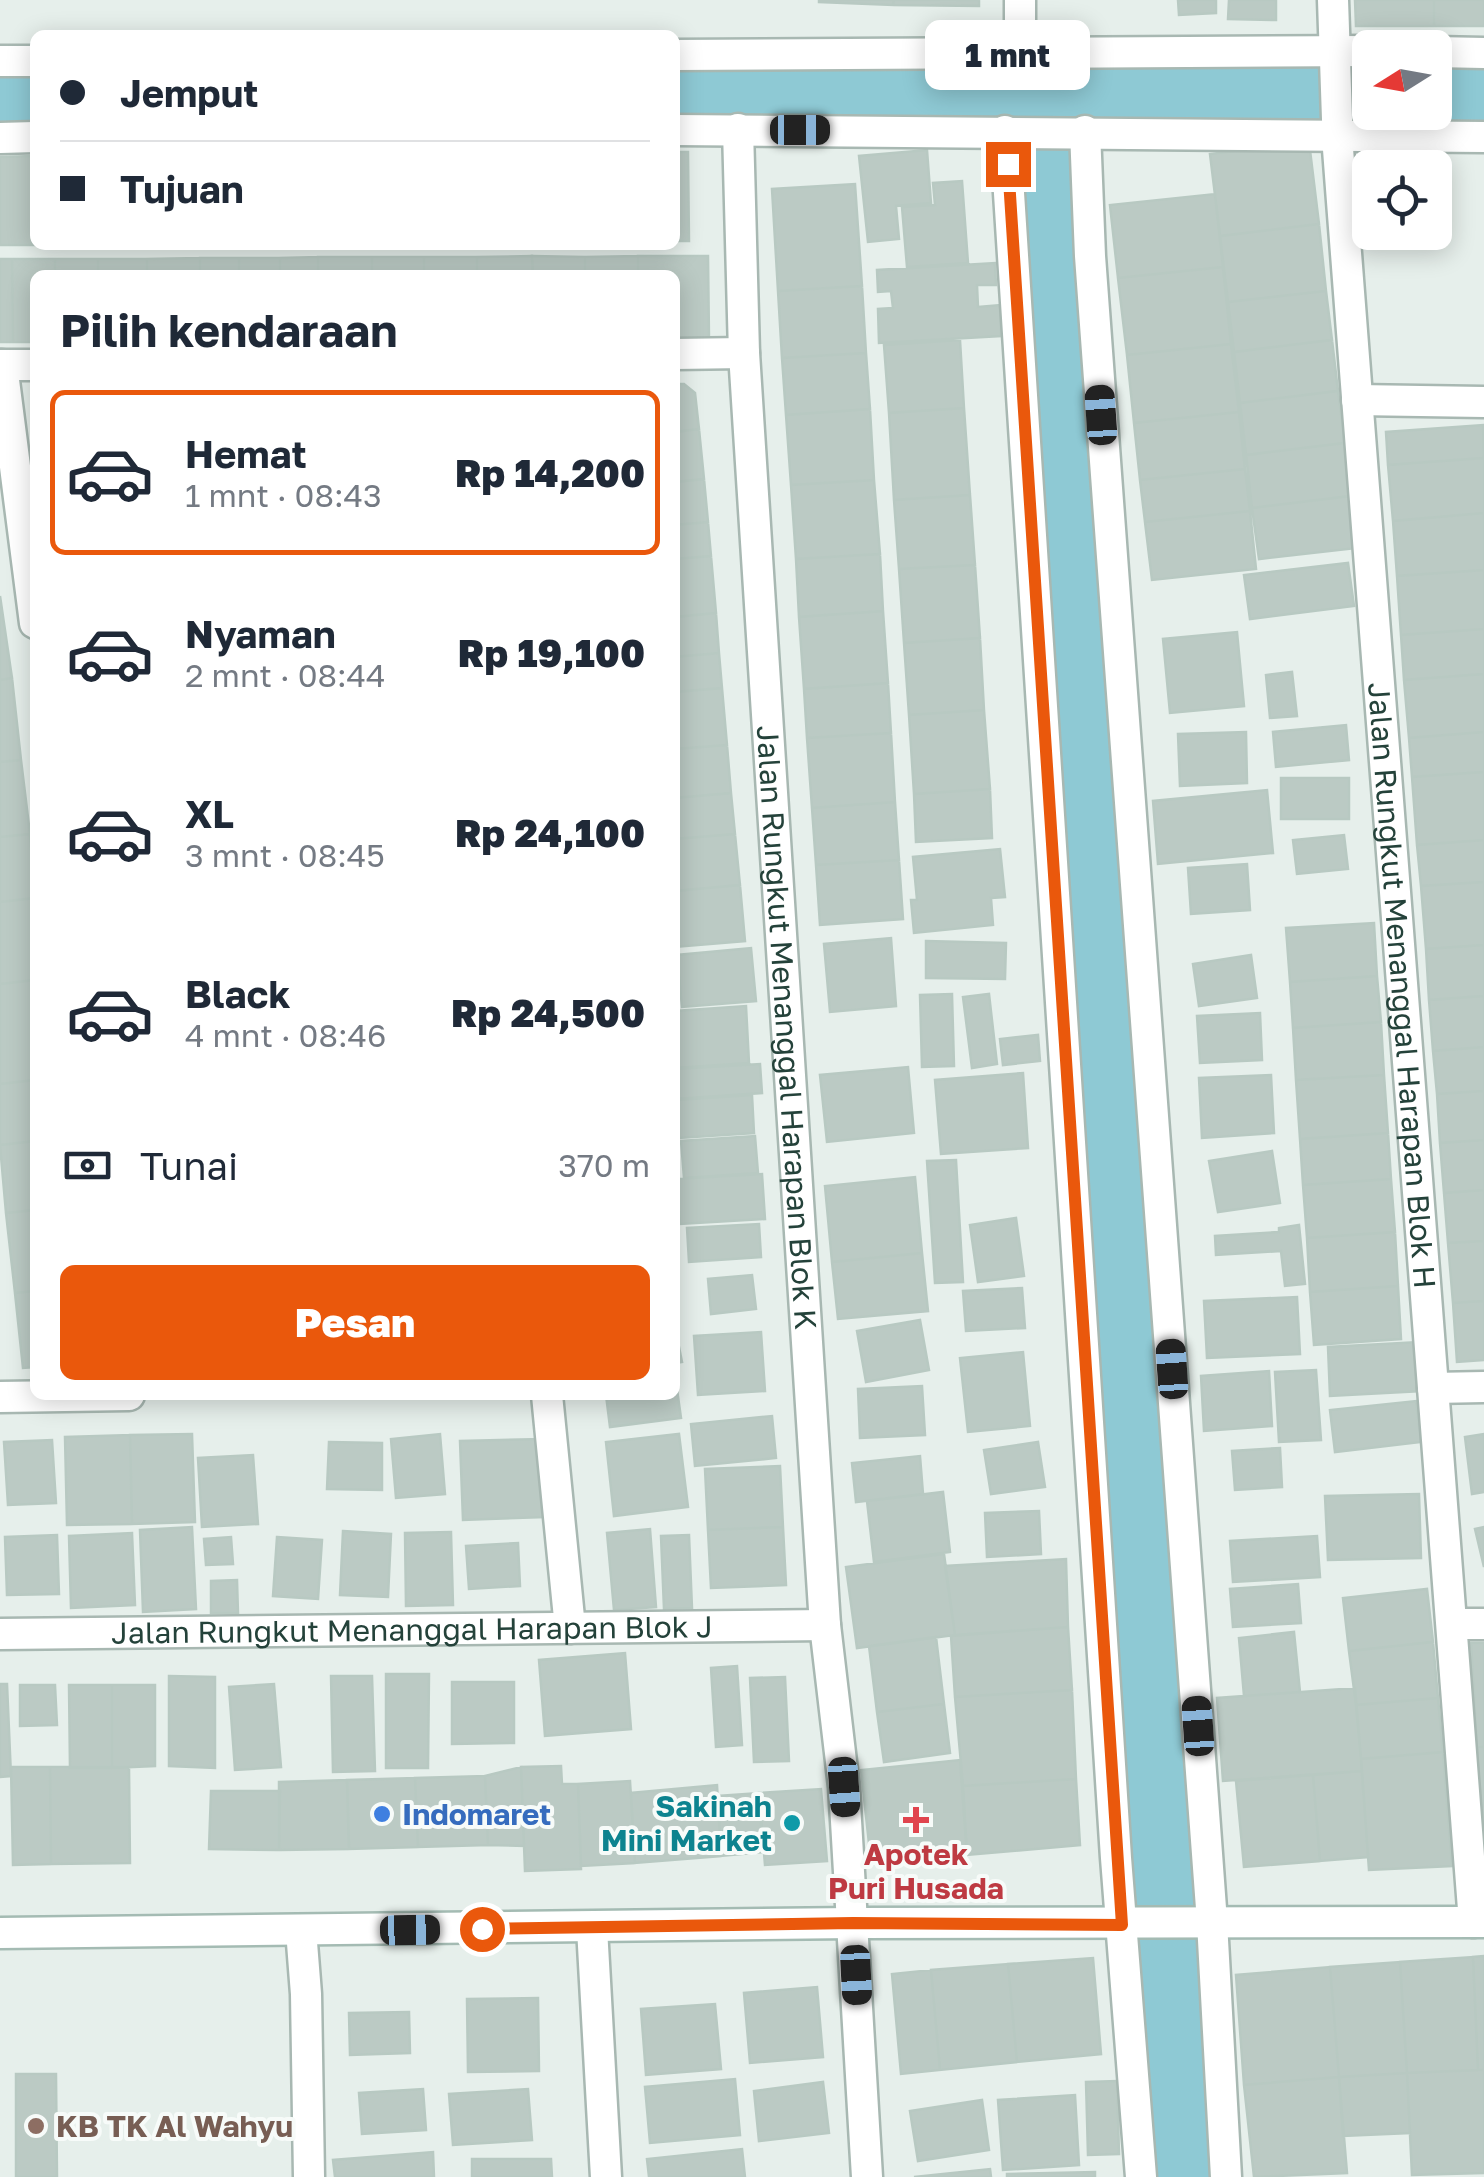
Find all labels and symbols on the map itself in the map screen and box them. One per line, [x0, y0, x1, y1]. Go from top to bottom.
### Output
callout: 1 mnt [926, 19, 1090, 89]
north arrow [1352, 30, 1452, 130]
car [770, 115, 830, 145]
route end [986, 142, 1031, 187]
car [1084, 384, 1118, 446]
street label: Jalan Rungkut Menanggal Harapan Blok H [1361, 681, 1443, 1290]
street label: Jalan Rungkut Menanggal Harapan Blok K [750, 724, 824, 1331]
car [1155, 1338, 1189, 1400]
street label: Jalan Rungkut Menanggal Harapan Blok J [111, 1608, 713, 1651]
car [1181, 1695, 1215, 1757]
car [827, 1756, 861, 1818]
place label: Sakinah Mini Market [601, 1788, 772, 1858]
place label: Indomaret [402, 1796, 551, 1832]
marker: Indomaret [371, 1803, 393, 1825]
marker: Apotek Puri Husada [905, 1809, 927, 1831]
marker: Sakinah Mini Market [781, 1812, 803, 1834]
place label: Apotek Puri Husada [828, 1836, 1004, 1906]
route start [460, 1907, 505, 1952]
car [380, 1914, 440, 1946]
car [839, 1944, 873, 2006]
place label: KB TK Al Wahyu [56, 2108, 293, 2144]
marker: KB TK Al Wahyu [25, 2115, 47, 2137]

